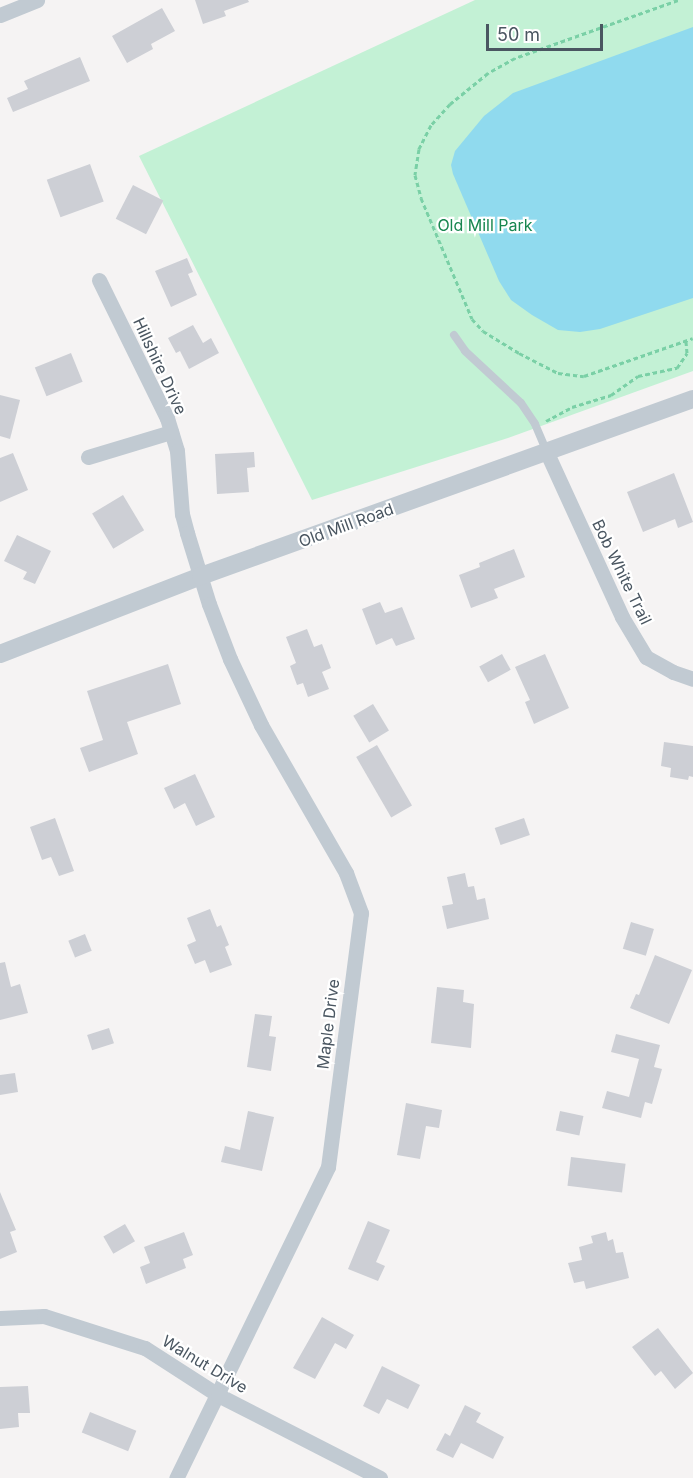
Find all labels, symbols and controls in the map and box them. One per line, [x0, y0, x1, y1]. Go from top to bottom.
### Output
scale bar [489, 12, 606, 50]
text: 50 m [497, 24, 540, 45]
park label: Old Mill Park [437, 215, 533, 235]
street label: Hillshire Drive [129, 315, 191, 417]
street label: Old Mill Road [296, 499, 396, 551]
street label: Bob White Trail [588, 516, 656, 628]
street label: Maple Drive [313, 978, 343, 1070]
street label: Walnut Drive [159, 1331, 251, 1397]

